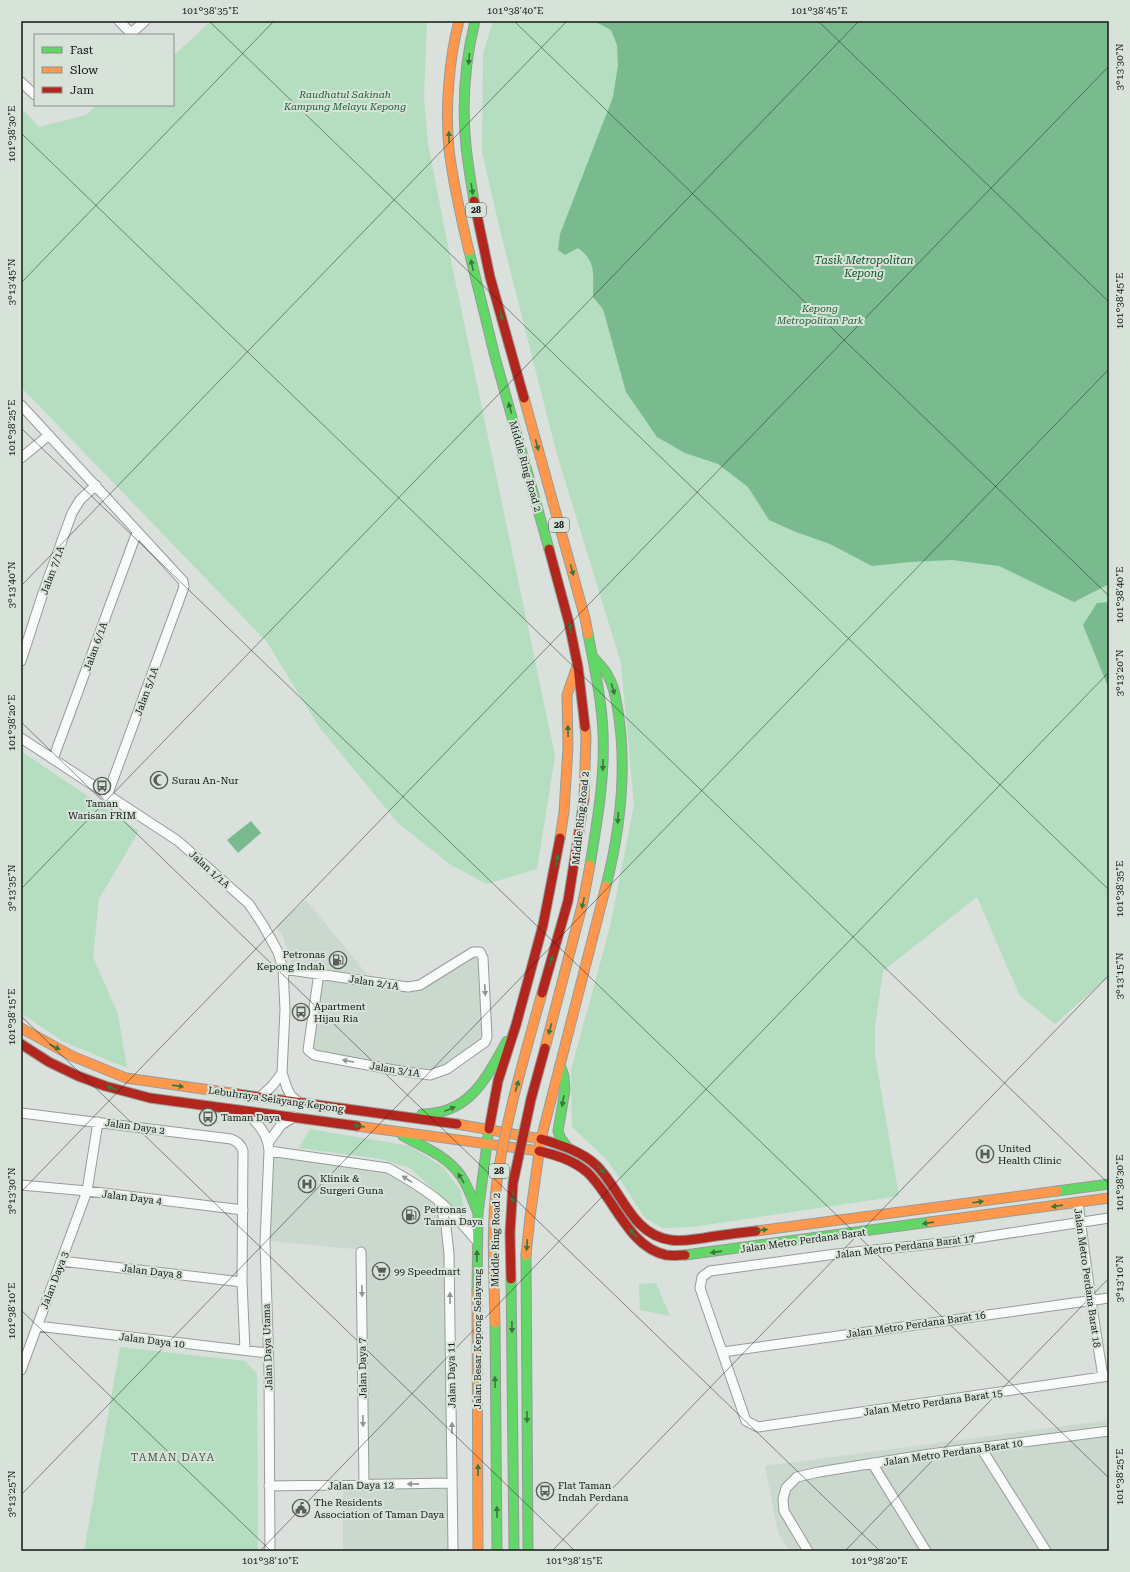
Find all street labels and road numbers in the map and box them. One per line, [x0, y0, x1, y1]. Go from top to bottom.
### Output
road number: 28 [466, 203, 486, 217]
street label: Middle Ring Road 2 [507, 419, 544, 513]
road number: 28 [549, 518, 569, 532]
street label: Jalan 7/1A [39, 544, 66, 596]
street label: Jalan 6/1A [82, 620, 109, 672]
street label: Jalan 5/1A [133, 665, 160, 717]
street label: Middle Ring Road 2 [570, 770, 591, 865]
street label: Jalan 1/1A [187, 848, 232, 890]
street label: Jalan 2/1A [348, 973, 400, 992]
street label: Jalan 3/1A [369, 1060, 421, 1079]
street label: Lebuhraya Selayang Kepong [207, 1085, 345, 1115]
street label: Jalan Daya 2 [104, 1117, 166, 1136]
road number: 28 [489, 1164, 509, 1178]
street label: Jalan Daya 4 [101, 1188, 163, 1207]
street label: Middle Ring Road 2 [489, 1192, 502, 1287]
street label: Jalan Metro Perdana Barat 18 [1072, 1208, 1103, 1349]
street label: Jalan Metro Perdana Barat [740, 1226, 867, 1255]
street label: Jalan Metro Perdana Barat 17 [835, 1232, 976, 1261]
street label: Jalan Daya 3 [38, 1250, 71, 1310]
street label: Jalan Daya 8 [121, 1262, 183, 1281]
street label: Jalan Besar Kepong Selayang [472, 1268, 483, 1409]
street label: Jalan Daya Utama [260, 1303, 275, 1390]
street label: Jalan Metro Perdana Barat 16 [846, 1309, 987, 1340]
street label: Jalan Daya 10 [118, 1331, 186, 1350]
street label: Jalan Daya 7 [356, 1337, 369, 1398]
street label: Jalan Daya 11 [445, 1341, 458, 1408]
street label: Jalan Metro Perdana Barat 15 [863, 1387, 1004, 1418]
street label: Jalan Metro Perdana Barat 10 [883, 1437, 1024, 1468]
street label: Jalan Daya 12 [328, 1479, 395, 1492]

